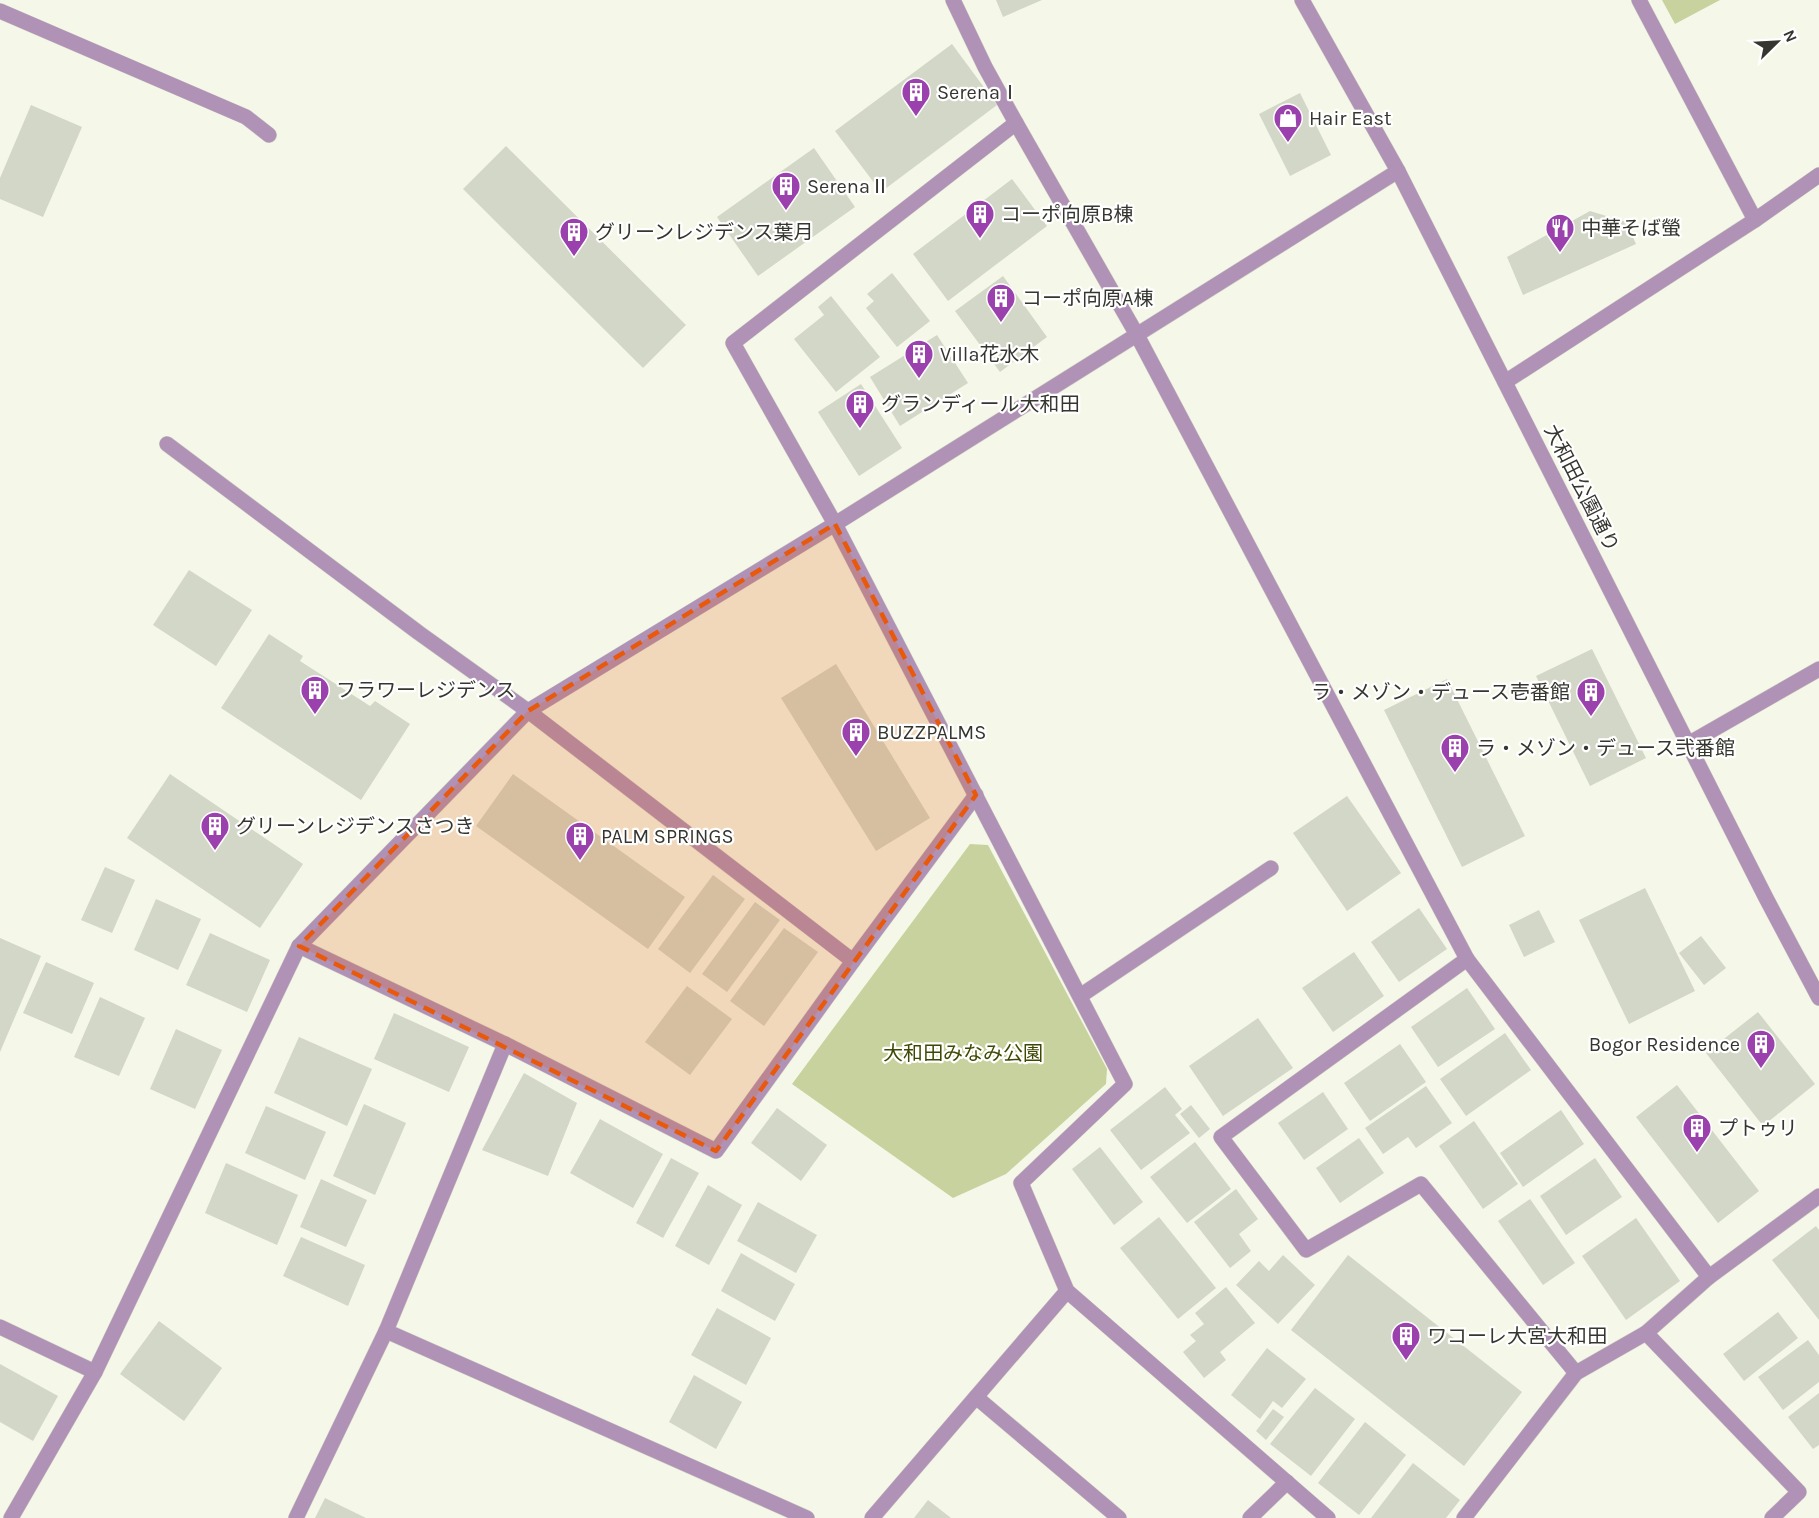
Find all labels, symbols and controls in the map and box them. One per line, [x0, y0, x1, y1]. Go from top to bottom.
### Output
north arrow [1747, 12, 1807, 72]
text: N [1779, 27, 1801, 45]
building icon: SerenaⅠ [900, 76, 932, 118]
place label: SerenaⅠ [937, 81, 1020, 104]
shop icon: Hair East [1272, 102, 1304, 144]
place label: Hair East [1309, 107, 1392, 130]
building icon: SerenaⅡ [770, 170, 802, 212]
place label: SerenaⅡ [807, 175, 890, 198]
building icon: コーポ向原B棟 [964, 198, 996, 240]
place label: コーポ向原B棟 [1001, 203, 1133, 226]
restaurant icon: 中華そば螢 [1544, 212, 1576, 254]
building icon: グリーンレジデンス葉月 [558, 216, 590, 258]
place label: 中華そば螢 [1581, 217, 1681, 240]
place label: グリーンレジデンス葉月 [595, 221, 814, 244]
building icon: コーポ向原A棟 [985, 282, 1017, 324]
place label: コーポ向原A棟 [1022, 287, 1154, 310]
building icon: Villa花水木 [903, 338, 935, 380]
place label: Villa花水木 [940, 343, 1039, 366]
building icon: グランディール大和田 [844, 388, 876, 430]
place label: グランディール大和田 [881, 393, 1080, 416]
street label: 大和田公園通り [1540, 421, 1624, 556]
building icon: フラワーレジデンス [299, 674, 331, 716]
building icon: ラ・メゾン・デュース壱番館 [1575, 676, 1607, 718]
place label: フラワーレジデンス [336, 679, 516, 702]
place label: ラ・メゾン・デュース壱番館 [1311, 681, 1570, 704]
building icon: BUZZPALMS [840, 716, 872, 758]
place label: BUZZPALMS [877, 721, 986, 744]
building icon: ラ・メゾン・デュース弐番館 [1439, 732, 1471, 774]
place label: ラ・メゾン・デュース弐番館 [1476, 737, 1735, 760]
building icon: グリーンレジデンスさつき [199, 810, 231, 852]
place label: グリーンレジデンスさつき [236, 815, 475, 838]
building icon: PALM SPRINGS [564, 820, 596, 862]
place label: PALM SPRINGS [601, 825, 733, 848]
building icon: Bogor Residence [1745, 1028, 1777, 1070]
place label: Bogor Residence [1589, 1033, 1740, 1056]
park label: 大和田みなみ公園 [883, 1042, 1043, 1065]
building icon: プトゥリ [1681, 1112, 1713, 1154]
place label: プトゥリ [1718, 1117, 1798, 1140]
building icon: ワコーレ大宮大和田 [1390, 1320, 1422, 1362]
place label: ワコーレ大宮大和田 [1427, 1325, 1607, 1348]

